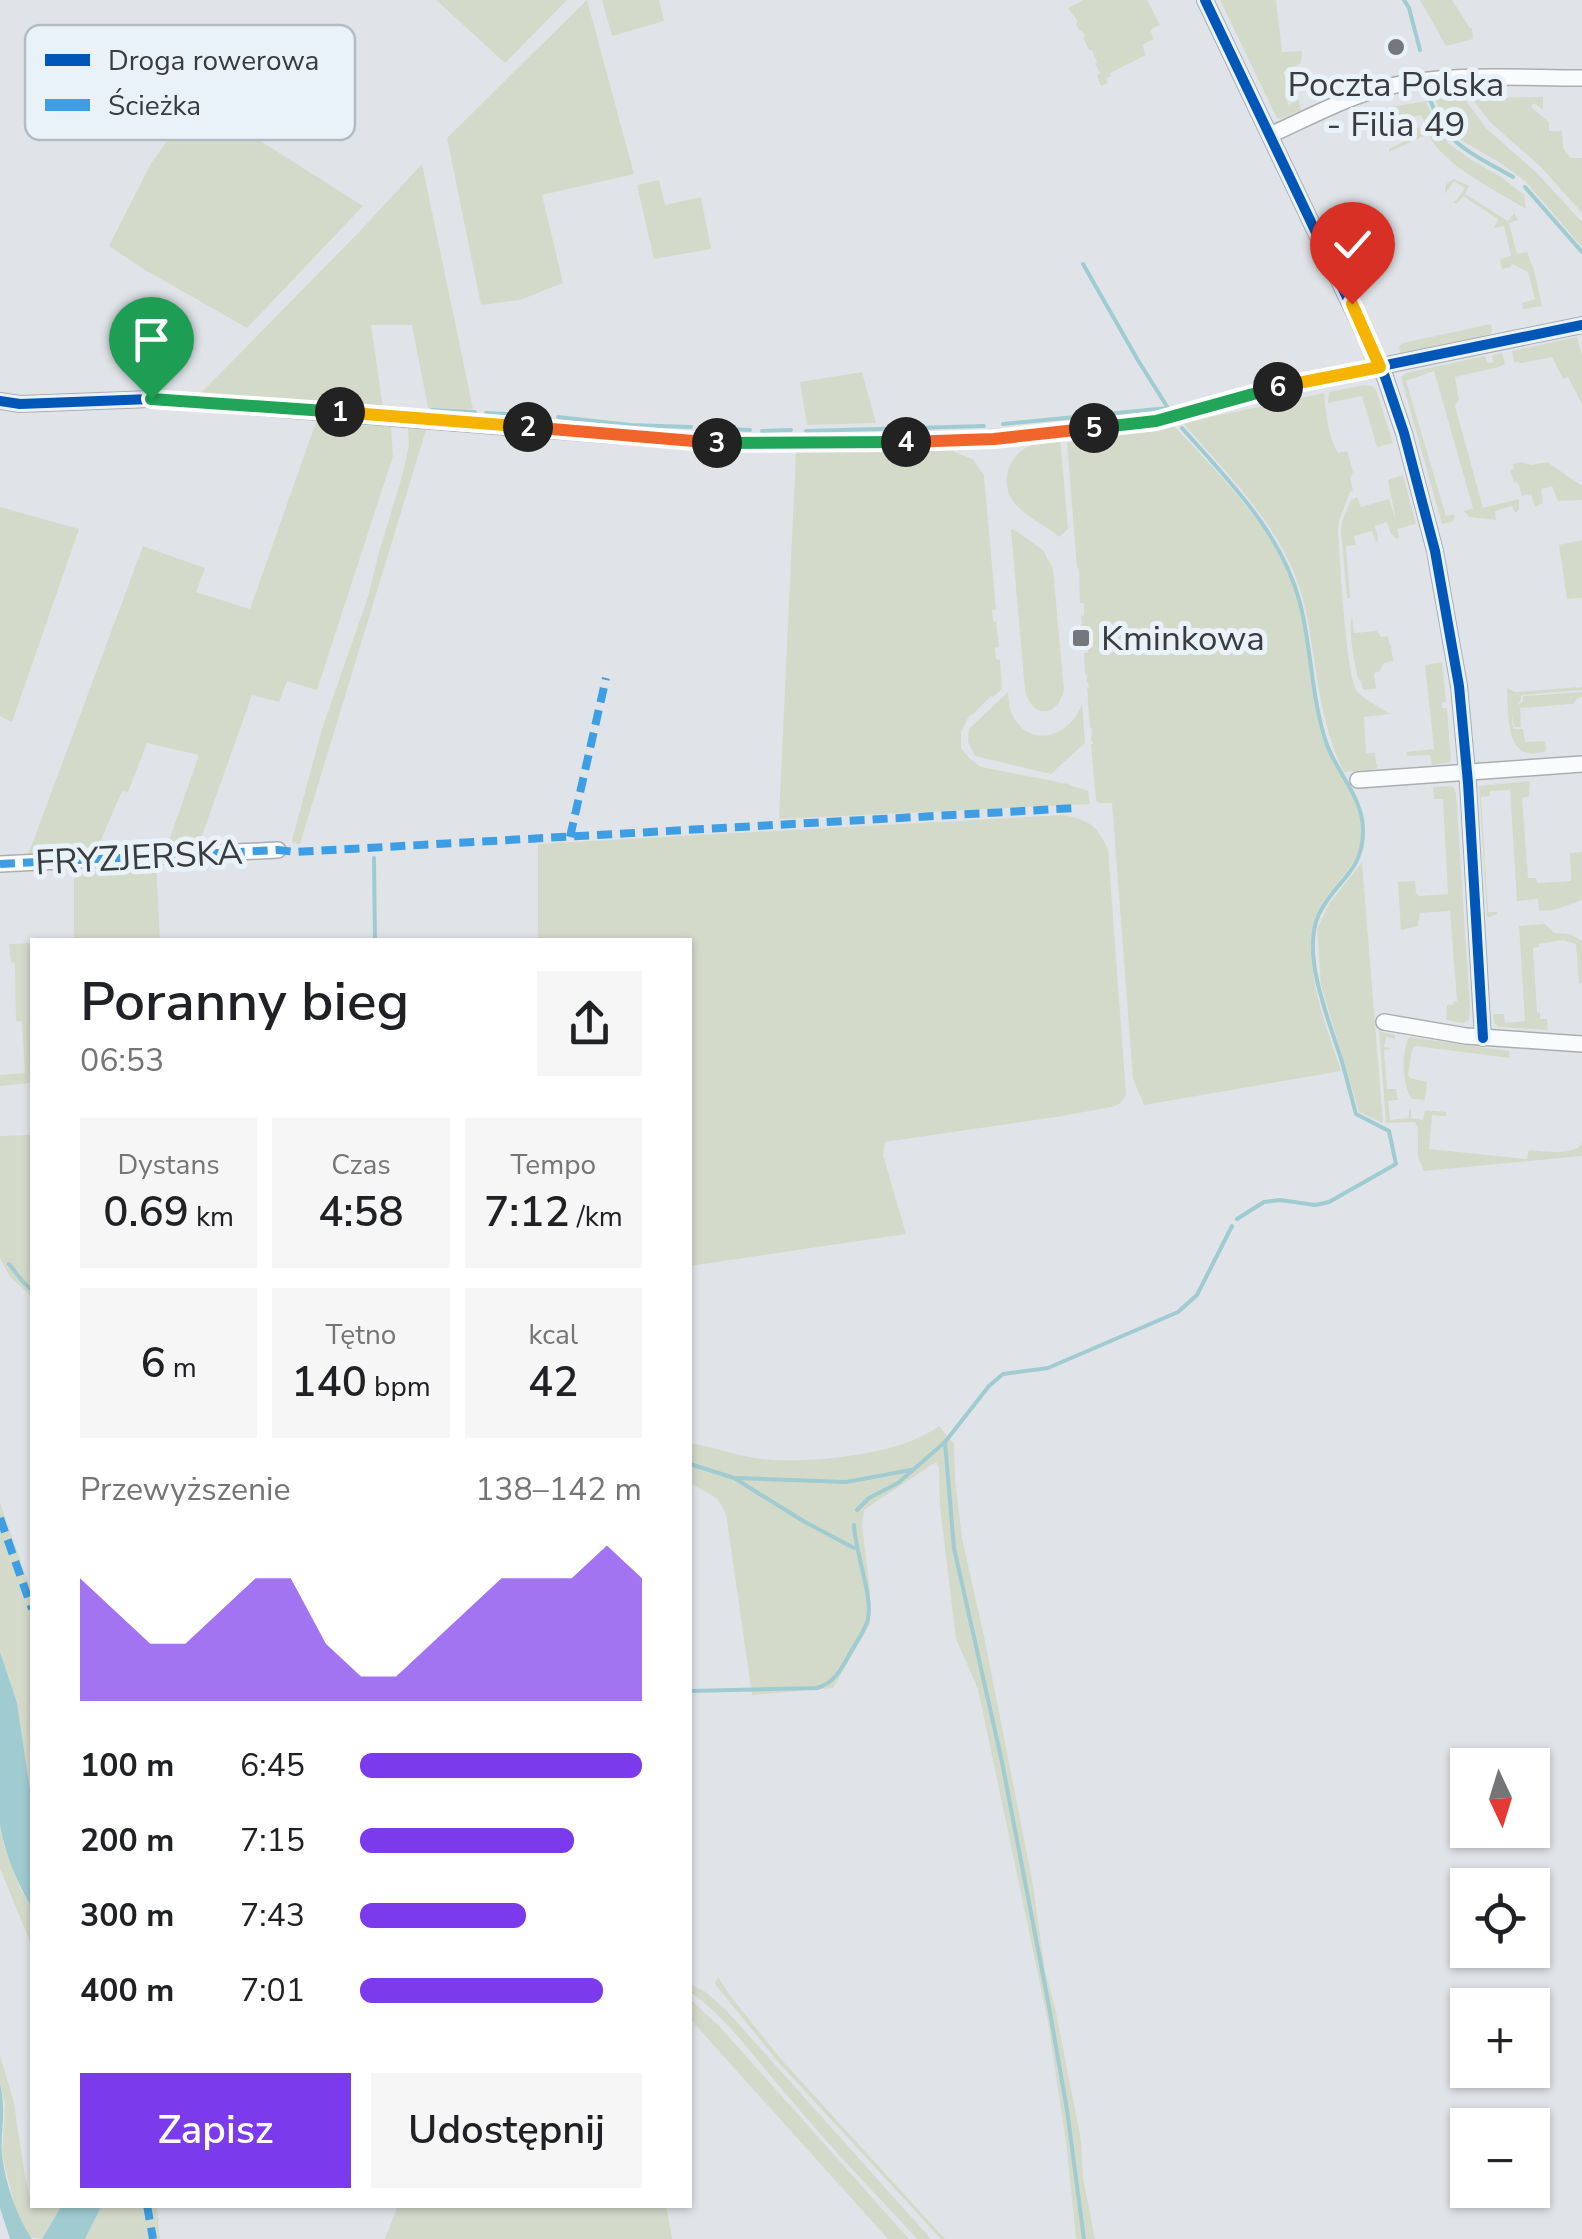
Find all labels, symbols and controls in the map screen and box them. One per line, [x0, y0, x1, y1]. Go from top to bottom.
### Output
legend [25, 25, 355, 140]
marker: Poczta Polska - Filia 49 [1385, 36, 1407, 58]
text: Droga rowerowa [108, 42, 319, 80]
place label: Poczta Polska - Filia 49 [1288, 61, 1504, 148]
text: Ścieżka [108, 87, 201, 125]
pin [1310, 202, 1395, 305]
icon: check [1325, 217, 1380, 272]
pin [109, 297, 194, 400]
icon: arrive [124, 312, 179, 367]
pin: 6 [1253, 362, 1303, 412]
text: 6 [1270, 368, 1286, 406]
pin: 1 [315, 387, 365, 437]
text: 1 [332, 393, 348, 431]
pin: 2 [503, 402, 553, 452]
pin: 5 [1069, 403, 1119, 453]
text: 2 [520, 408, 536, 446]
text: 5 [1086, 409, 1102, 447]
pin: 4 [881, 417, 931, 467]
pin: 3 [692, 418, 742, 468]
text: 4 [898, 423, 914, 461]
text: 3 [709, 424, 725, 462]
place label: Kminkowa [1101, 615, 1265, 662]
marker: Kminkowa [1070, 627, 1092, 649]
street label: FRYZJERSKA [34, 829, 244, 886]
text: Poranny bieg [80, 964, 409, 1039]
button: share [537, 971, 642, 1076]
text: 06:53 [80, 1039, 164, 1082]
text: Dystans [118, 1146, 220, 1184]
text: Czas [331, 1146, 391, 1184]
text: Tempo [511, 1146, 596, 1184]
text: 0.69 [103, 1184, 189, 1241]
text: 4:58 [318, 1184, 404, 1241]
text: 7:12 [484, 1184, 570, 1241]
text: km [189, 1198, 234, 1236]
text: /km [570, 1198, 623, 1236]
text: Tętno [326, 1316, 396, 1354]
text: kcal [529, 1316, 578, 1354]
text: 6 [140, 1335, 166, 1392]
text: m [166, 1349, 197, 1387]
text: 140 [291, 1354, 367, 1411]
text: 42 [528, 1354, 579, 1411]
text: bpm [367, 1368, 431, 1406]
text: Przewyższenie [80, 1468, 291, 1511]
text: 138–142 m [475, 1468, 642, 1511]
text: 100 m [80, 1744, 174, 1787]
text: 6:45 [240, 1744, 305, 1787]
north arrow [1450, 1748, 1550, 1848]
map controls [1450, 1748, 1550, 2208]
text: 200 m [80, 1819, 174, 1862]
text: 7:15 [240, 1819, 305, 1862]
button: locate [1450, 1868, 1550, 1968]
text: 300 m [80, 1894, 174, 1937]
text: 7:43 [240, 1894, 305, 1937]
text: 400 m [80, 1969, 174, 2012]
text: 7:01 [240, 1969, 305, 2012]
button: + [1450, 1988, 1550, 2088]
button: Zapisz [80, 2073, 351, 2188]
button: Udostępnij [371, 2073, 642, 2188]
button: − [1450, 2108, 1550, 2208]

